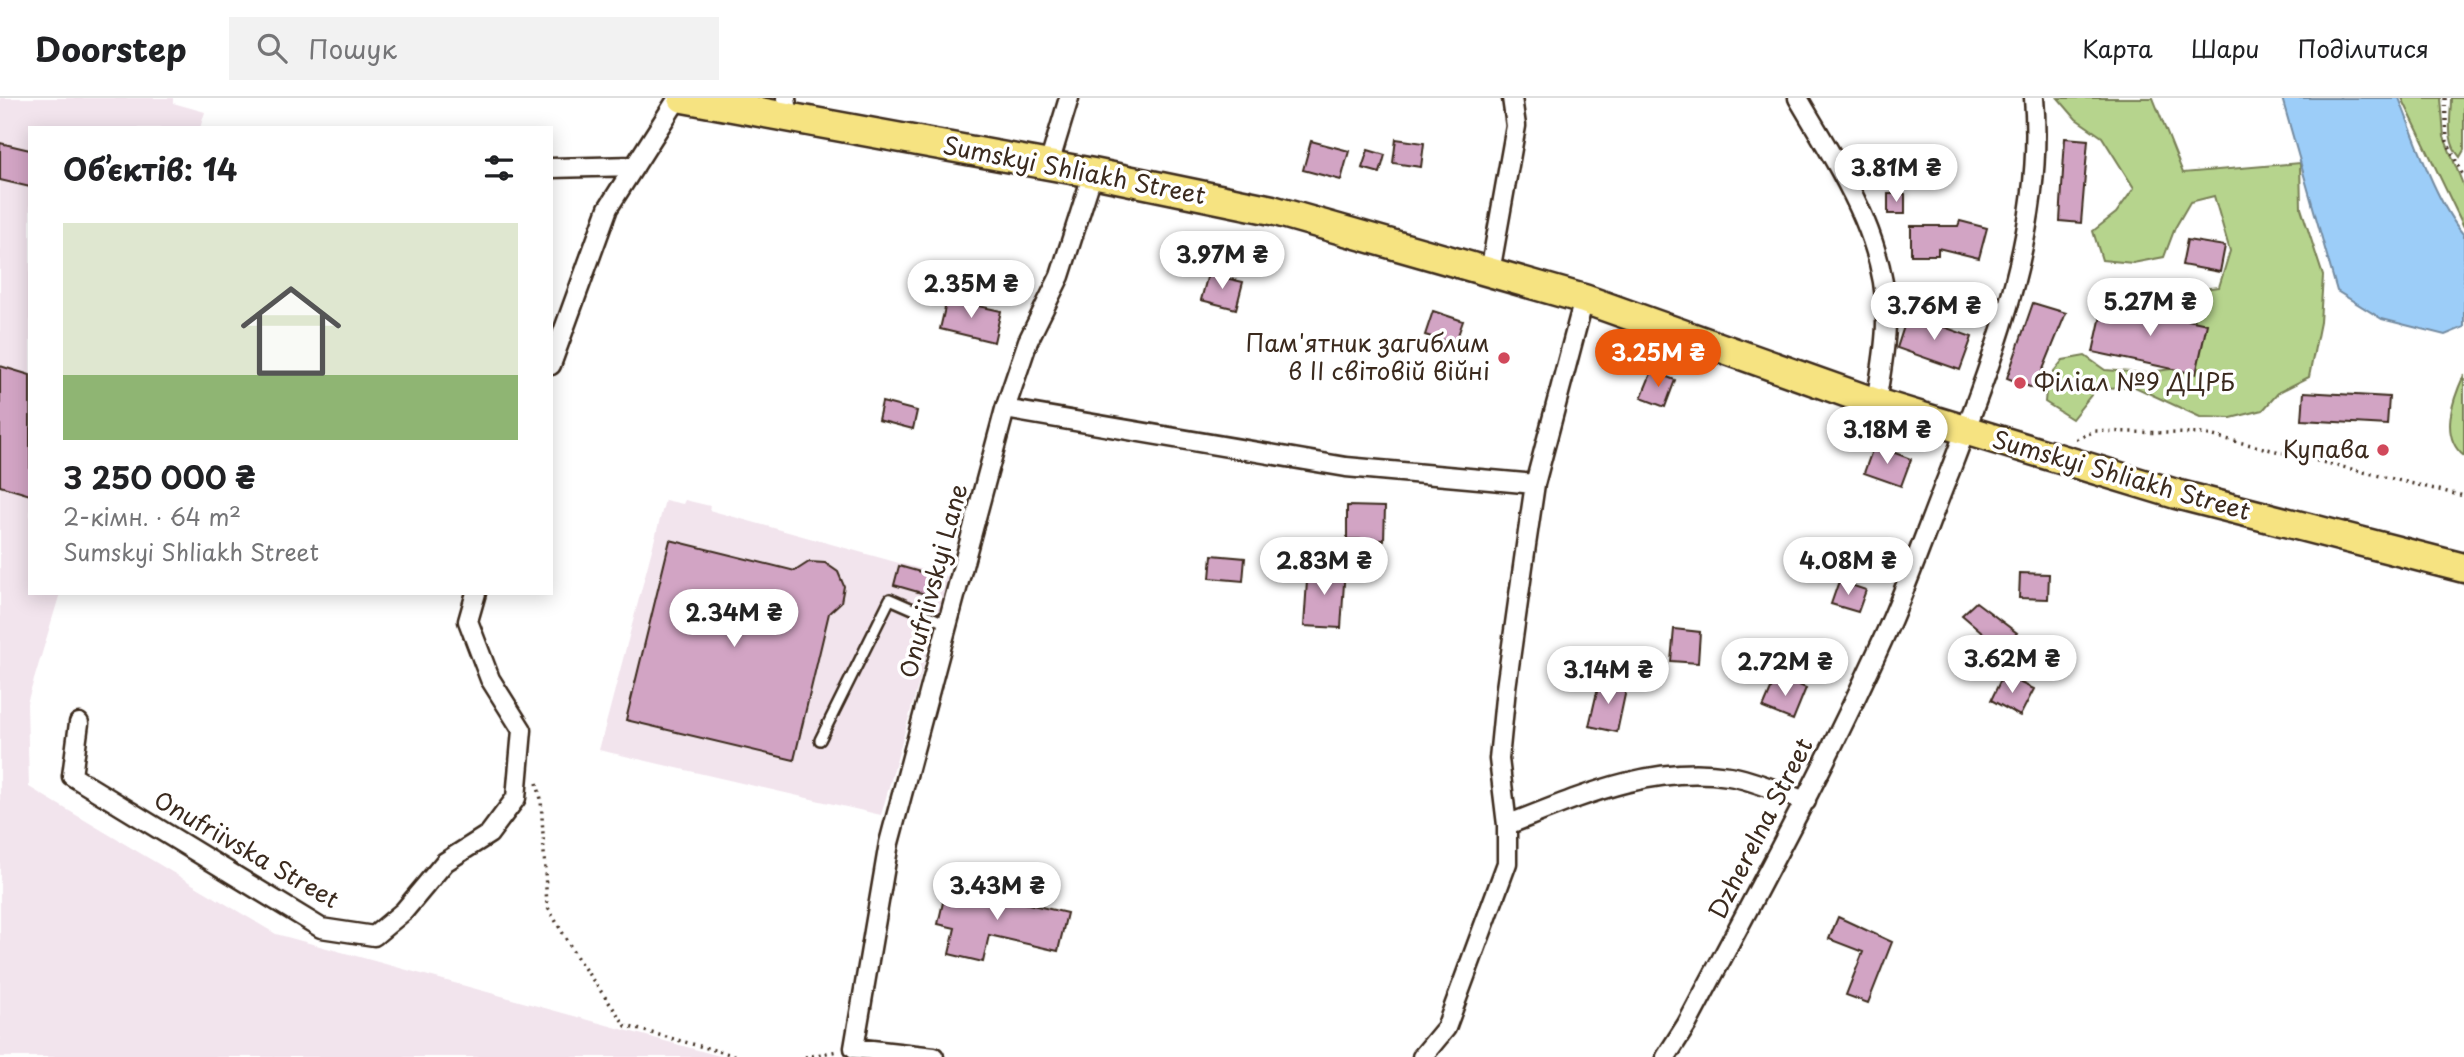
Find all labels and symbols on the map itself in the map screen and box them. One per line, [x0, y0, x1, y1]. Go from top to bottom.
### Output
street label: Sumskyi Shliakh Street [940, 126, 1209, 212]
pin: 3.81M ₴ [1831, 144, 1961, 204]
pin: 3.97M ₴ [1157, 232, 1287, 291]
pin: 2.35M ₴ [906, 260, 1036, 320]
pin: 5.27M ₴ [2085, 278, 2215, 338]
pin: 3.76M ₴ [1869, 282, 1999, 342]
place label: Пам'ятник загиблим в II світовій війні [1245, 324, 1490, 388]
pin: 3.25M ₴ [1593, 330, 1723, 389]
marker: Пам'ятник загиблим в II світовій війні [1496, 350, 1512, 366]
place label: Філіал №9 ДЦРБ [2034, 363, 2235, 399]
marker: Філіал №9 ДЦРБ [2012, 375, 2028, 391]
pin: 3.18M ₴ [1822, 406, 1952, 466]
street label: Sumskyi Shliakh Street [1988, 420, 2255, 528]
place label: Купава [2283, 430, 2369, 466]
marker: Купава [2375, 442, 2391, 458]
street label: Onufriivskyi Lane [889, 479, 975, 682]
pin: 2.83M ₴ [1259, 538, 1389, 597]
pin: 4.08M ₴ [1783, 538, 1913, 597]
pin: 2.34M ₴ [669, 589, 799, 649]
pin: 3.62M ₴ [1947, 636, 2077, 695]
pin: 2.72M ₴ [1720, 638, 1850, 698]
pin: 3.14M ₴ [1543, 646, 1673, 706]
street label: Dzherelna Street [1698, 731, 1821, 925]
street label: Onufriivska Street [148, 781, 346, 916]
pin: 3.43M ₴ [932, 862, 1062, 922]

